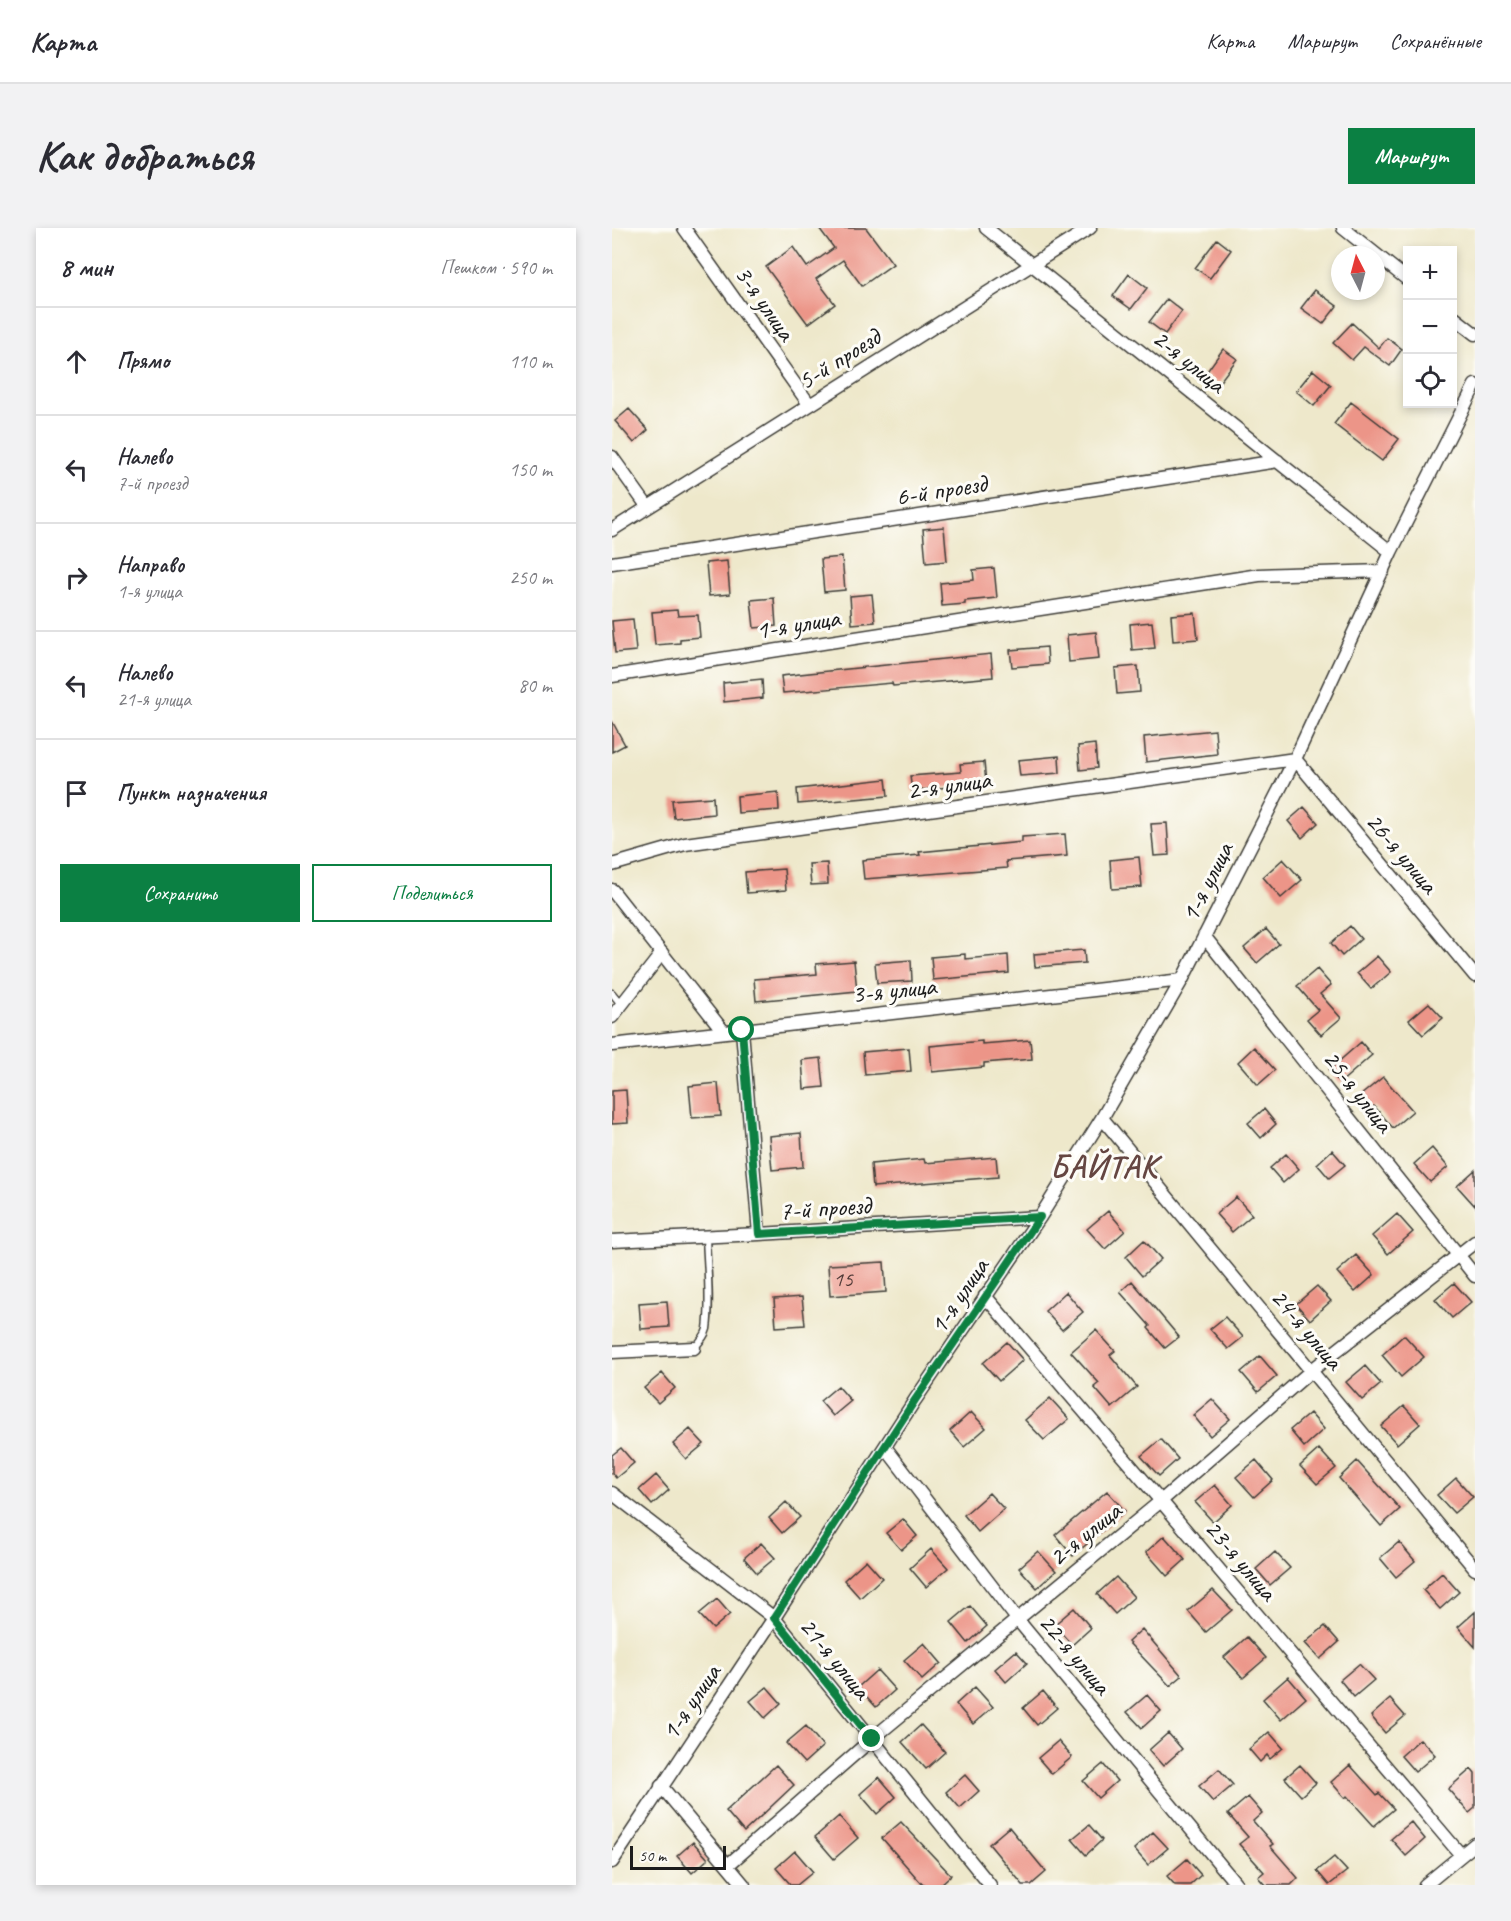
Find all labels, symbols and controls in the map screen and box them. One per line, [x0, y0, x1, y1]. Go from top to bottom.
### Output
text: Карта [30, 24, 97, 59]
text: Карта [1206, 28, 1255, 54]
text: Маршрут [1288, 28, 1357, 54]
text: Сохранённые [1390, 28, 1481, 54]
button: Маршрут [1348, 128, 1475, 184]
text: Как добраться [36, 130, 253, 183]
north arrow [1331, 246, 1385, 300]
map controls [1403, 246, 1457, 408]
button: + [1403, 246, 1457, 300]
text: 8 мин [60, 251, 113, 284]
text: Пешком · 590 m [440, 255, 552, 280]
street label: 3-я улица [727, 259, 804, 348]
button: − [1403, 300, 1457, 354]
street label: 5-й проезд [792, 319, 889, 397]
street label: 2-я улица [1146, 322, 1233, 401]
icon: ahead [60, 345, 93, 378]
text: Прямо [117, 347, 169, 375]
text: 110 m [509, 349, 552, 374]
button: locate [1403, 354, 1457, 408]
text: Налево [117, 443, 173, 471]
icon: left [60, 453, 93, 486]
text: 150 m [509, 457, 552, 482]
street label: 6-й проезд [893, 466, 992, 513]
text: 7-й проезд [117, 471, 187, 496]
text: Направо [117, 551, 184, 579]
icon: right [60, 561, 93, 594]
text: 250 m [509, 565, 552, 590]
text: 1-я улица [117, 579, 182, 604]
street label: 1-я улица [754, 601, 844, 647]
text: Налево [117, 659, 173, 687]
icon: left [60, 669, 93, 702]
text: 80 m [518, 673, 552, 698]
text: 21-я улица [117, 687, 191, 712]
street label: 2-я улица [905, 763, 995, 807]
icon: arrive [60, 777, 93, 810]
text: Пункт назначения [117, 779, 266, 807]
street label: 26-я улица [1358, 806, 1447, 902]
street label: 1-я улица [1173, 835, 1242, 927]
button: Сохранить [60, 864, 300, 922]
button: Поделиться [312, 864, 552, 922]
street label: 3-я улица [850, 969, 939, 1011]
route start [728, 1016, 754, 1042]
street label: 25-я улица [1315, 1043, 1402, 1140]
district label: БАЙТАК [1050, 1146, 1163, 1187]
street label: 7-й проезд [778, 1188, 875, 1228]
street label: 1-я улица [922, 1250, 997, 1340]
house number: 15 [833, 1265, 854, 1293]
street label: 24-я улица [1263, 1282, 1352, 1378]
street label: 2-я улица [1042, 1494, 1129, 1573]
street label: 23-я улица [1197, 1513, 1286, 1609]
street label: 22-я улица [1031, 1607, 1120, 1703]
street label: 21-я улица [792, 1610, 879, 1707]
street label: 1-я улица [654, 1656, 729, 1746]
route end [858, 1725, 884, 1751]
scale bar [630, 1843, 726, 1870]
text: 50 m [639, 1846, 666, 1866]

